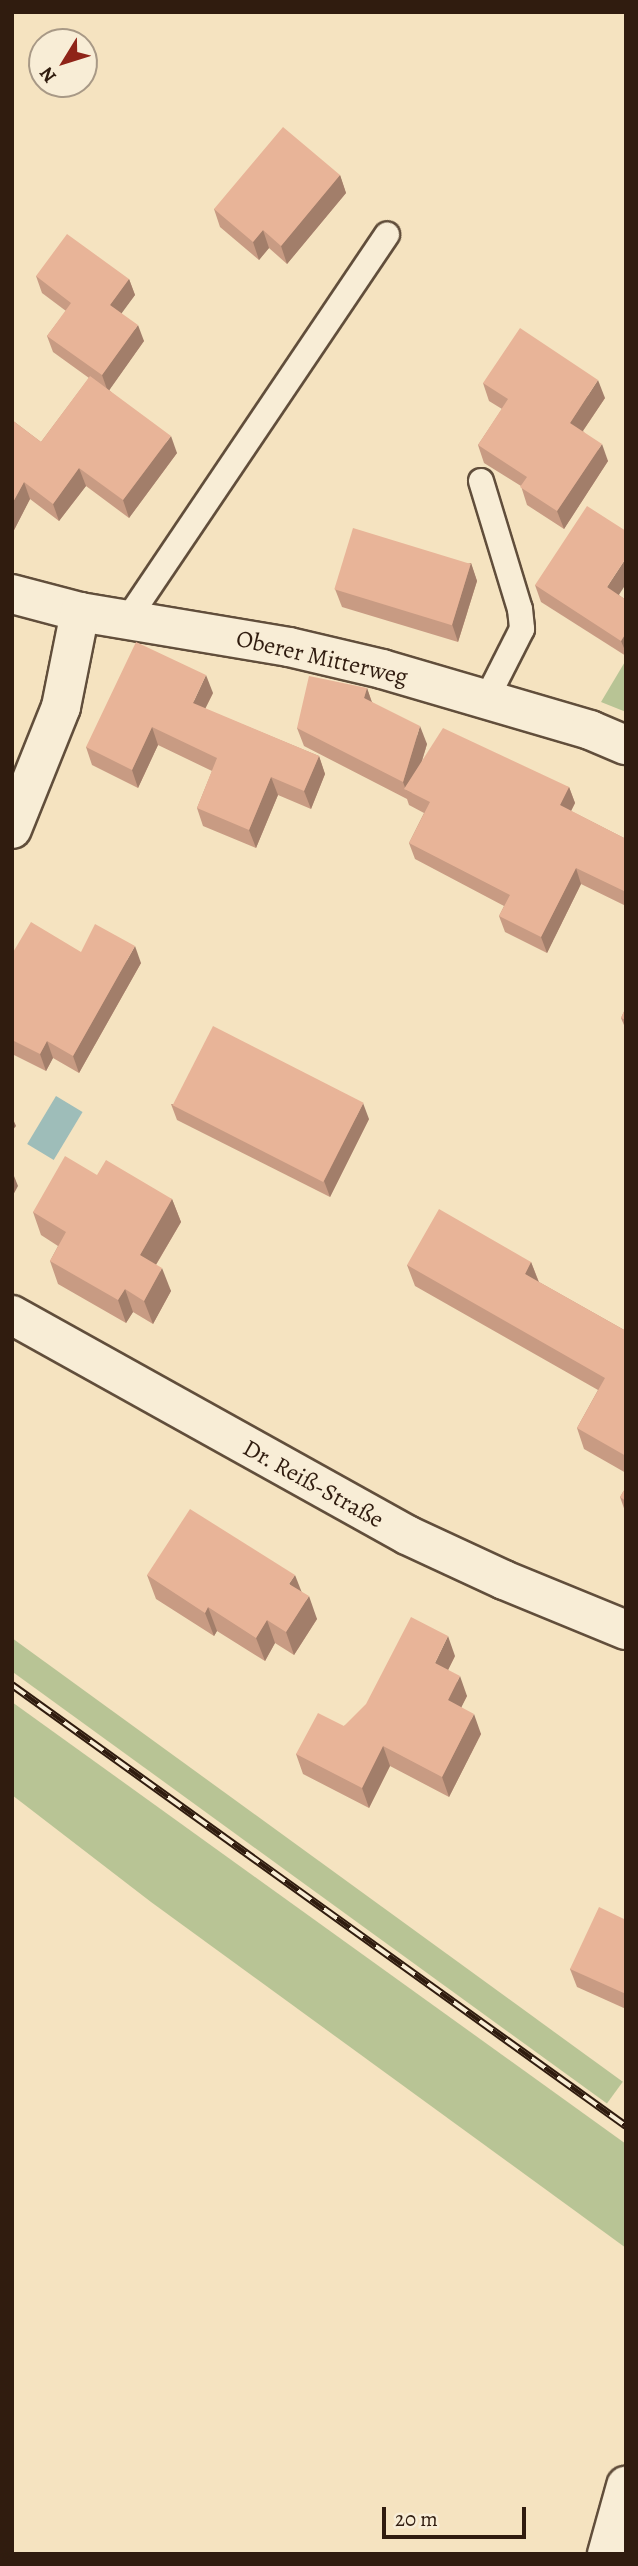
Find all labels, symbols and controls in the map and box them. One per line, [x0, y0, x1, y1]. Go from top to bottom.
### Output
north arrow [28, 28, 98, 98]
text: N [34, 61, 63, 88]
street label: Oberer Mitterweg [233, 624, 411, 692]
street label: Dr. Reiß-Straße [237, 1433, 389, 1535]
scale bar [386, 2492, 530, 2536]
text: 20 m [395, 2505, 438, 2533]

